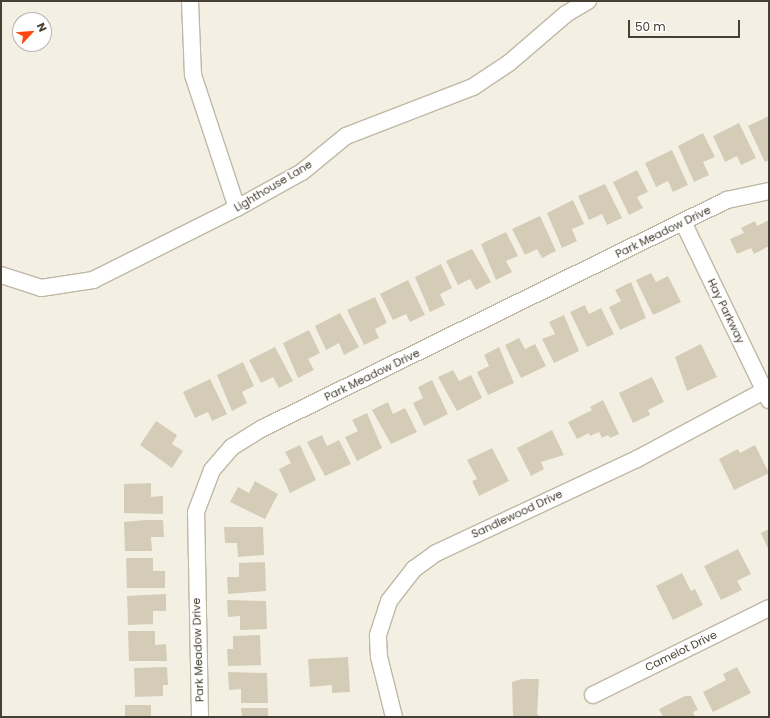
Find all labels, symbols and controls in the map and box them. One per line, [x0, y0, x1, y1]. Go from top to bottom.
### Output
north arrow [12, 12, 52, 52]
scale bar [630, 12, 742, 38]
text: 50 m [635, 18, 666, 35]
text: N [33, 20, 51, 34]
street label: Lighthouse Lane [232, 158, 314, 214]
street label: Park Meadow Drive [613, 203, 713, 261]
street label: Hay Parkway [705, 276, 747, 346]
street label: Park Meadow Drive [322, 346, 422, 404]
street label: Sandlewood Drive [469, 487, 565, 541]
street label: Park Meadow Drive [190, 598, 206, 702]
street label: Camelot Drive [643, 628, 719, 674]

